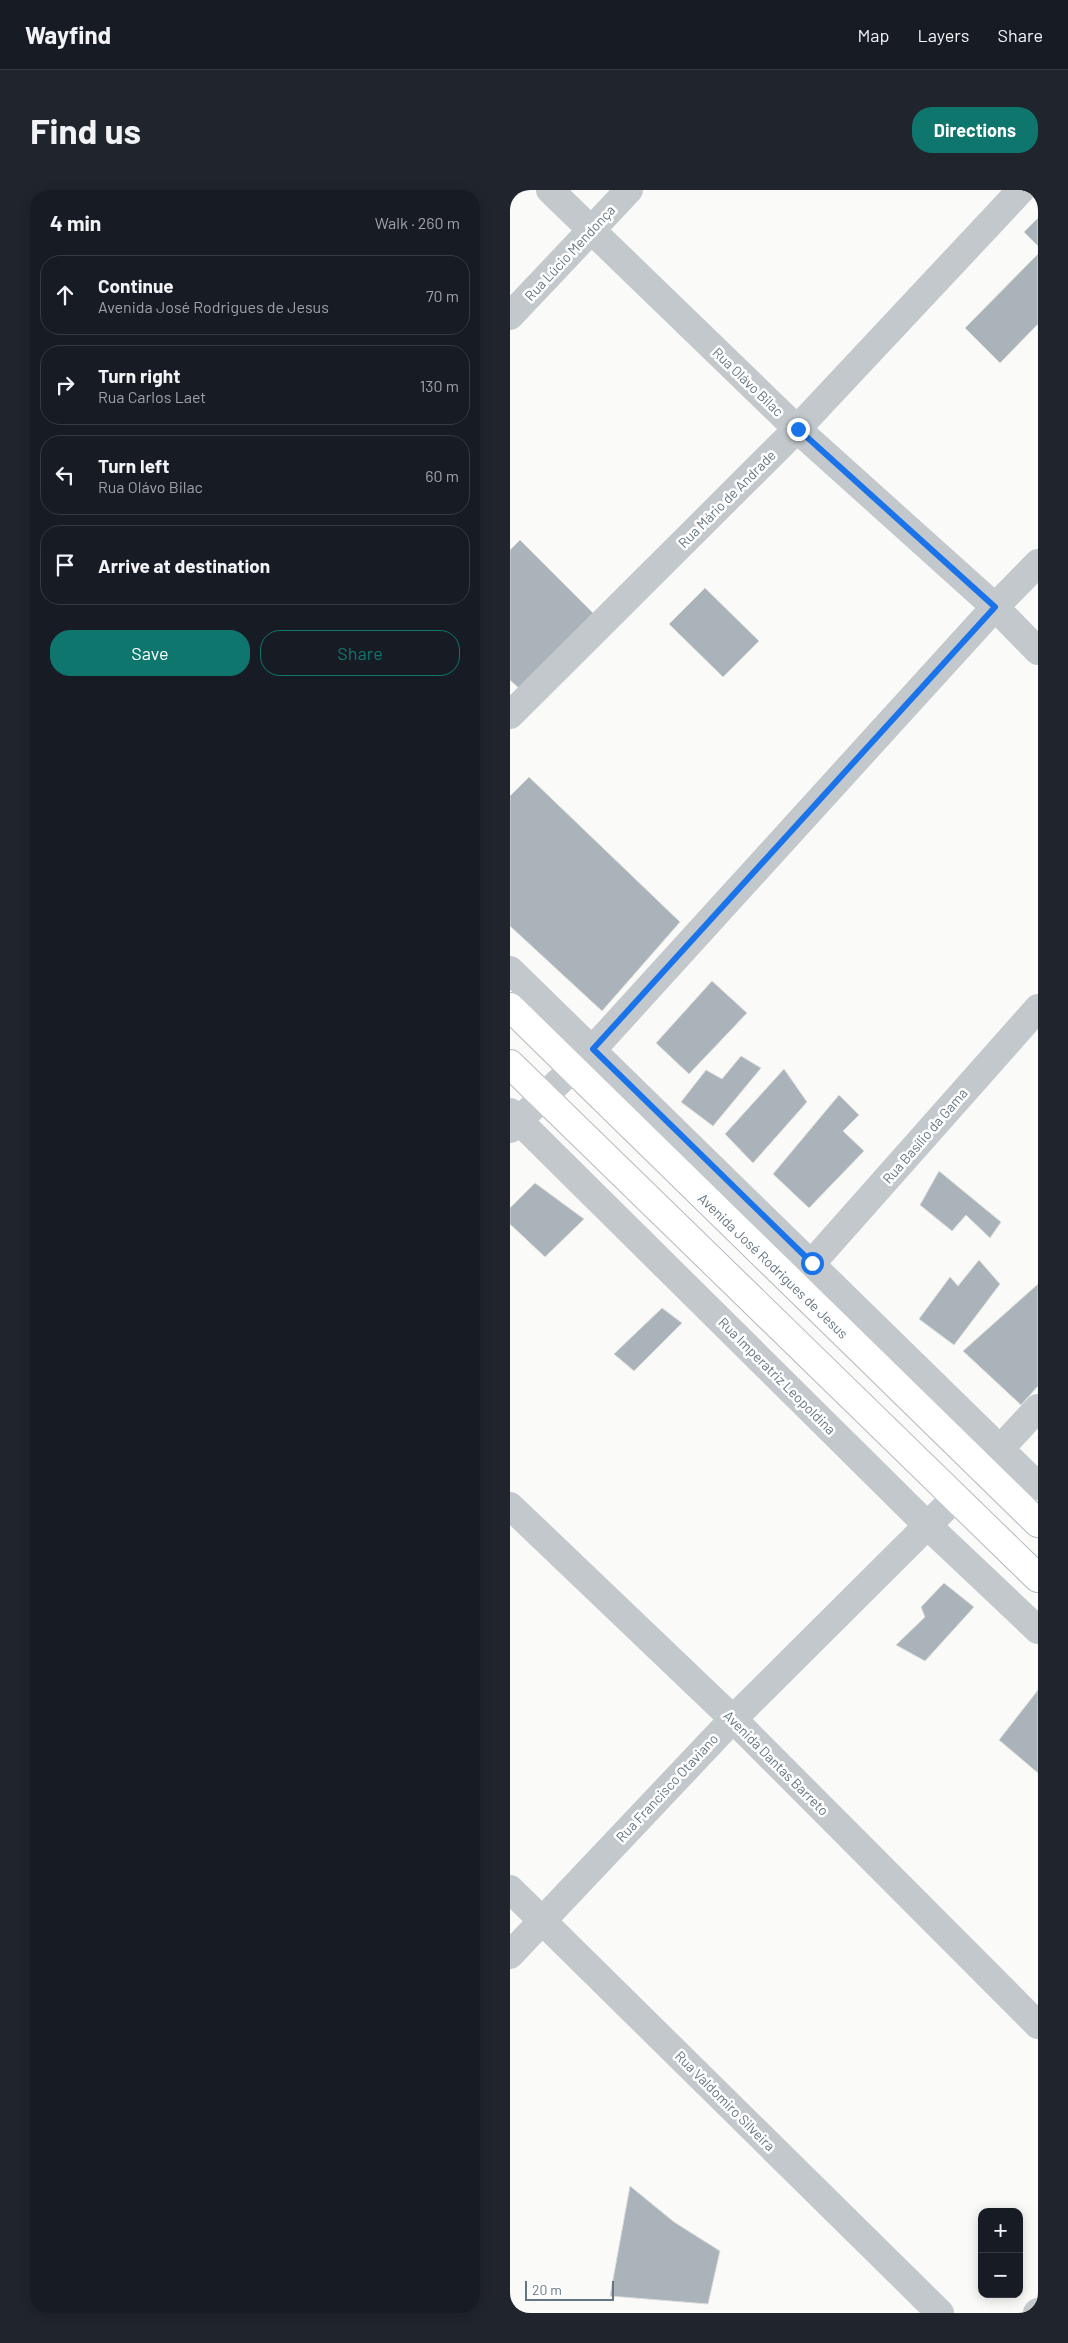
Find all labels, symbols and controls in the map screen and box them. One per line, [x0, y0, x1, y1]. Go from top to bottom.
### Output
text: Wayfind [25, 20, 111, 49]
text: Map [857, 24, 889, 46]
text: Layers [917, 24, 970, 46]
text: Share [998, 24, 1043, 46]
button: Directions [912, 107, 1038, 153]
text: Find us [30, 109, 141, 151]
street label: Rua Lúcio Mendonça [521, 201, 618, 304]
text: 4 min [50, 210, 101, 235]
text: Walk · 260 m [375, 213, 460, 232]
text: Continue [98, 274, 174, 297]
icon: ahead [51, 281, 79, 309]
text: 70 m [426, 286, 459, 305]
text: Avenida José Rodrigues de Jesus [98, 297, 329, 316]
street label: Rua Olávo Bilac [709, 344, 787, 420]
text: Turn right [98, 364, 180, 387]
icon: right [51, 371, 79, 399]
text: 130 m [420, 376, 459, 395]
text: Rua Carlos Laet [98, 387, 206, 406]
route end [787, 418, 810, 441]
street label: Rua Mário de Andrade [674, 446, 779, 551]
text: Turn left [98, 454, 169, 477]
icon: left [51, 461, 79, 489]
text: 60 m [425, 466, 459, 485]
text: Rua Olávo Bilac [98, 477, 203, 496]
icon: arrive [51, 551, 79, 579]
text: Arrive at destination [98, 554, 270, 577]
button: Save [50, 630, 250, 676]
button: Share [260, 630, 460, 676]
street label: Rua Basílio da Gama [879, 1085, 971, 1187]
street label: Avenida José Rodrigues de Jesus [695, 1189, 852, 1342]
route start [801, 1252, 824, 1275]
street label: Rua Imperatriz Leopoldina [715, 1314, 839, 1438]
street label: Avenida Dantas Barreto [720, 1707, 832, 1819]
street label: Rua Francisco Otaviano [612, 1730, 721, 1845]
street label: Rua Valdomiro Silveira [672, 2047, 779, 2154]
map controls [978, 2208, 1023, 2298]
button: + [978, 2208, 1023, 2253]
button: − [978, 2253, 1023, 2298]
scale bar [525, 2278, 614, 2301]
text: 20 m [532, 2281, 562, 2298]

